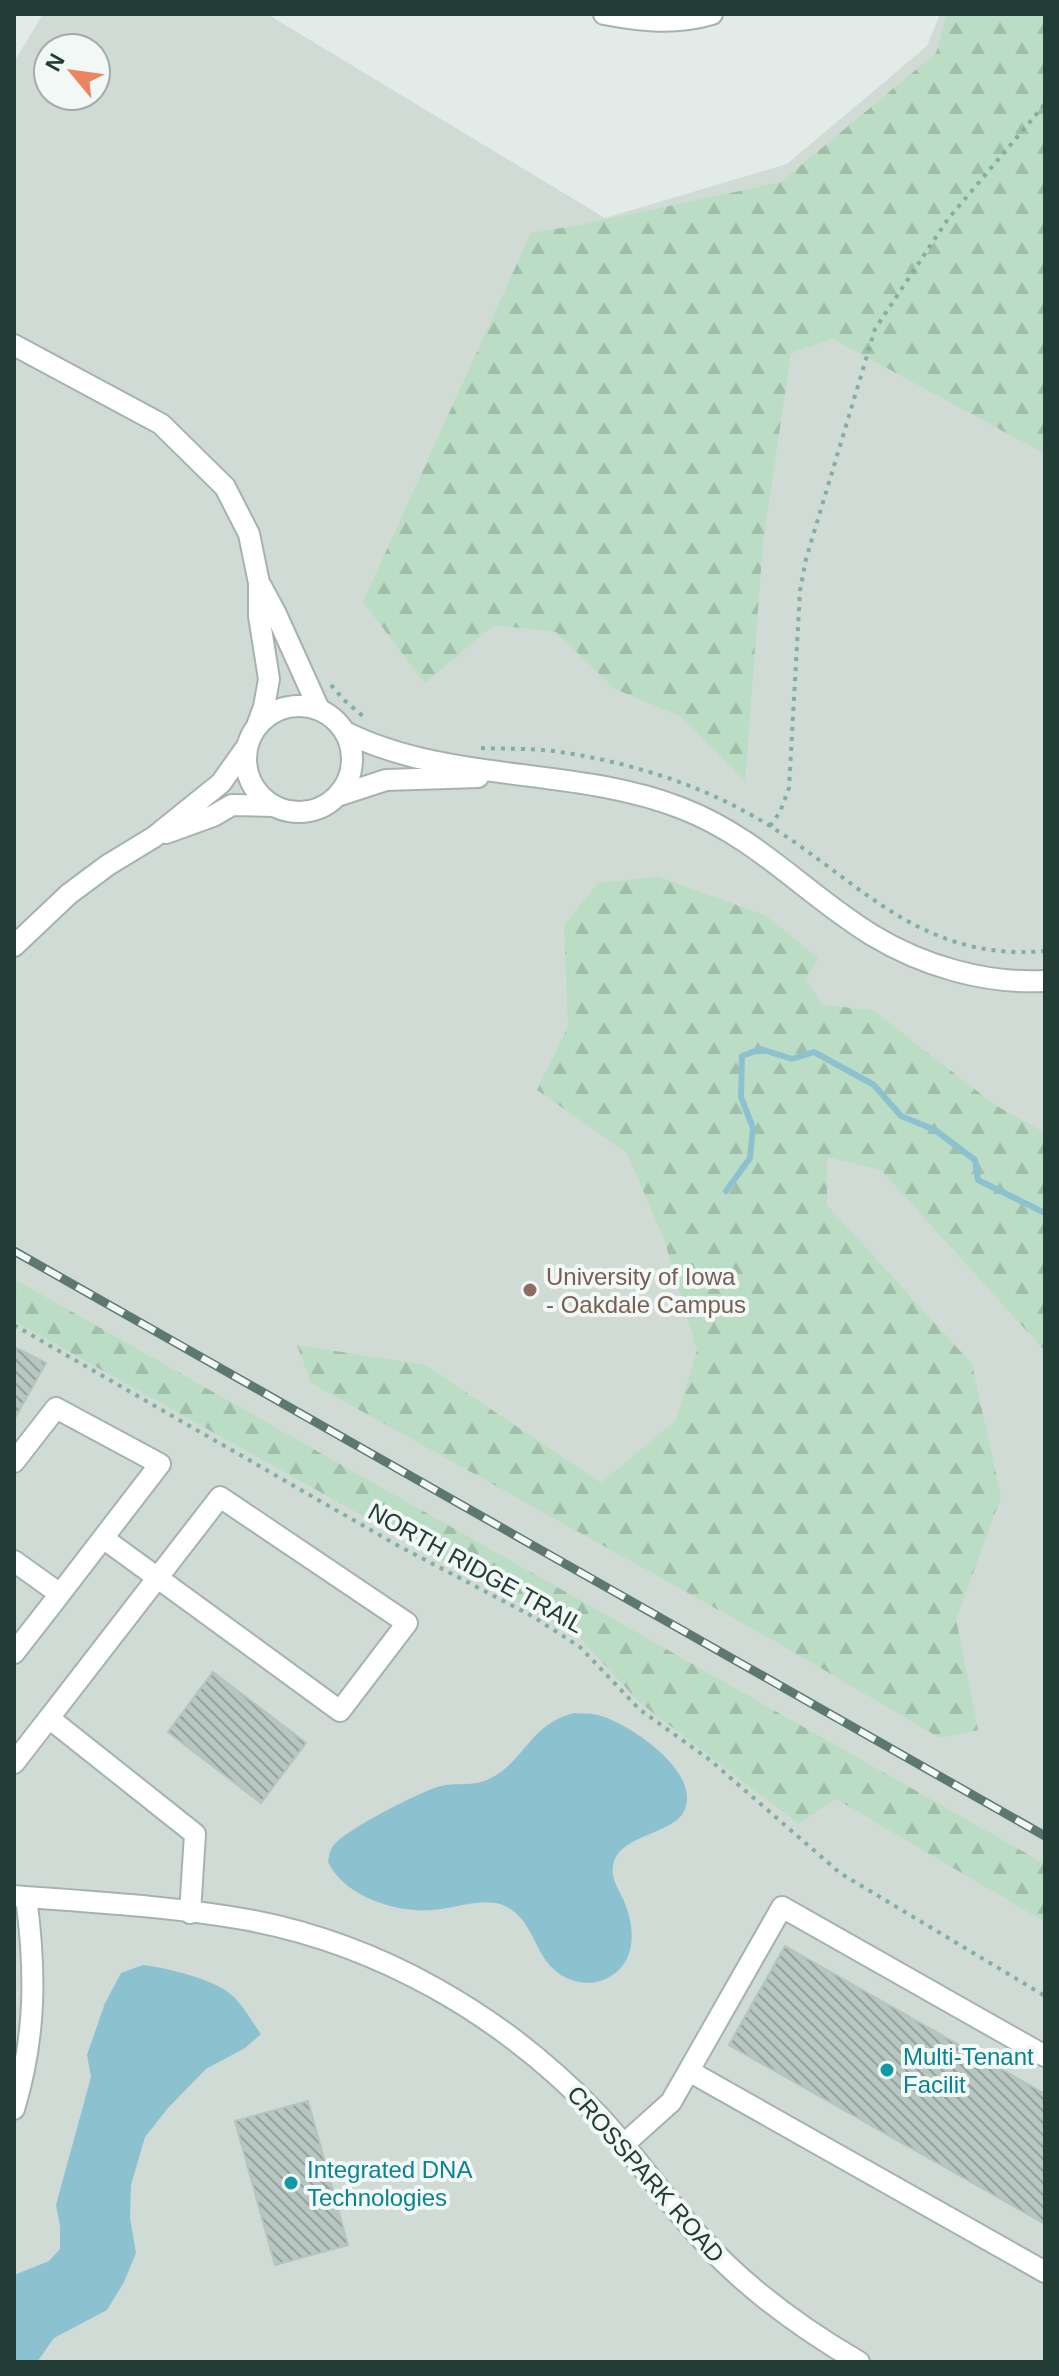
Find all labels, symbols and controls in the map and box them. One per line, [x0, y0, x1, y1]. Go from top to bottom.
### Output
north arrow [32, 32, 112, 112]
text: N [40, 50, 70, 76]
place label: University of Iowa - Oakdale Campus [546, 1263, 746, 1318]
marker: University of Iowa - Oakdale Campus [521, 1281, 539, 1299]
street label: NORTH RIDGE TRAIL [364, 1498, 588, 1638]
place label: Multi-Tenant Facilit [903, 2043, 1034, 2098]
marker: Multi-Tenant Facilit [878, 2061, 896, 2079]
street label: CROSSPARK ROAD [562, 2080, 730, 2268]
place label: Integrated DNA Technologies [307, 2156, 472, 2211]
marker: Integrated DNA Technologies [282, 2174, 300, 2192]

